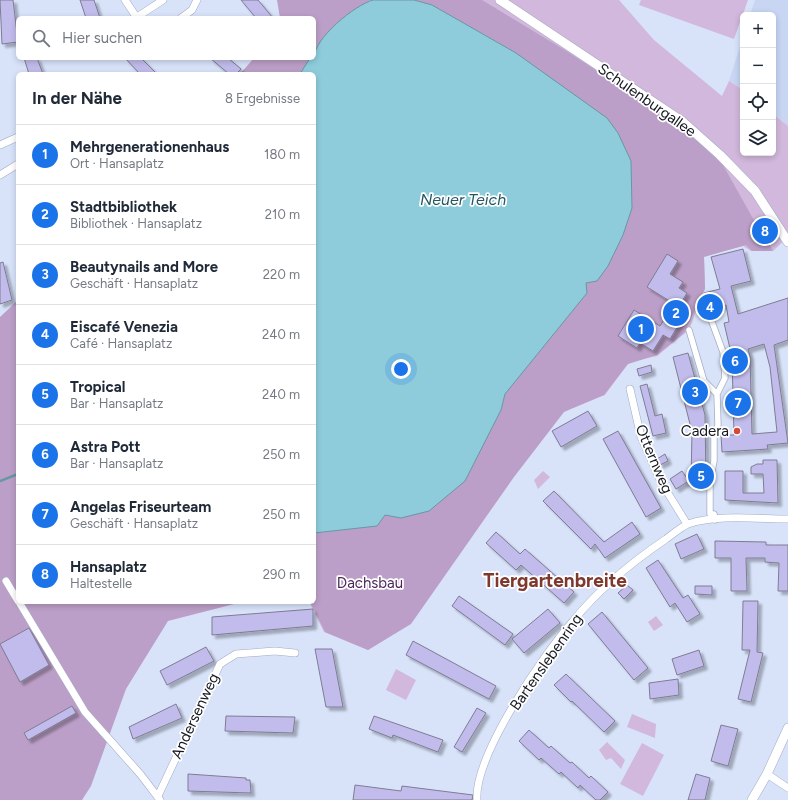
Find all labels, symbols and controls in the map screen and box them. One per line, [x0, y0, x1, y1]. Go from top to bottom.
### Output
map controls [740, 12, 776, 156]
button: + [740, 12, 776, 48]
search box [16, 16, 316, 60]
icon: search [30, 27, 52, 49]
text: Hier suchen [62, 29, 142, 47]
button: − [740, 48, 776, 84]
street label: Schulenburgallee [594, 59, 700, 141]
button: locate [740, 84, 776, 120]
text: In der Nähe [32, 88, 122, 108]
text: 8 Ergebnisse [225, 91, 300, 106]
button: layers [740, 120, 776, 156]
text: Mehrgenerationenhaus [70, 138, 229, 156]
text: 1 [42, 147, 48, 162]
text: 180 m [264, 147, 300, 162]
text: Ort · Hansaplatz [70, 156, 164, 171]
water label: Neuer Teich [420, 190, 506, 209]
text: Stadtbibliothek [70, 198, 177, 216]
text: 2 [41, 207, 49, 222]
text: 210 m [265, 207, 300, 222]
text: Bibliothek · Hansaplatz [70, 216, 202, 231]
pin: 8 [752, 216, 778, 246]
text: Beautynails and More [70, 258, 218, 276]
text: 3 [41, 267, 49, 282]
text: 220 m [263, 267, 300, 282]
text: Geschäft · Hansaplatz [70, 276, 198, 291]
pin: 4 [697, 292, 723, 322]
pin: 2 [663, 298, 689, 328]
pin: 1 [628, 314, 654, 344]
text: Eiscafé Venezia [70, 318, 178, 336]
text: 4 [41, 327, 49, 342]
text: 240 m [262, 327, 300, 342]
text: Café · Hansaplatz [70, 336, 172, 351]
pin: 6 [722, 346, 748, 376]
your location [391, 359, 411, 379]
pin: 3 [682, 377, 708, 407]
text: Tropical [70, 378, 125, 396]
text: 5 [41, 387, 49, 402]
text: 240 m [262, 387, 300, 402]
pin: 7 [725, 388, 751, 418]
text: Bar · Hansaplatz [70, 396, 164, 411]
street label: Otternweg [631, 422, 677, 496]
place label: Cadera [681, 422, 729, 440]
marker: Cadera [732, 426, 742, 436]
text: Astra Pott [70, 438, 141, 456]
text: 6 [41, 447, 49, 462]
text: 250 m [263, 447, 300, 462]
text: Bar · Hansaplatz [70, 456, 164, 471]
pin: 5 [688, 461, 714, 491]
text: Angelas Friseurteam [70, 498, 211, 516]
text: 7 [41, 507, 49, 522]
text: 250 m [263, 507, 300, 522]
text: Geschäft · Hansaplatz [70, 516, 198, 531]
text: Hansaplatz [70, 558, 147, 576]
text: 8 [41, 567, 49, 582]
text: 290 m [263, 567, 300, 582]
district label: Tiergartenbreite [483, 569, 627, 592]
park label: Dachsbau [337, 574, 403, 592]
text: Haltestelle [70, 576, 132, 591]
street label: Bartenslebenring [506, 610, 586, 714]
street label: Andersenweg [167, 670, 223, 762]

